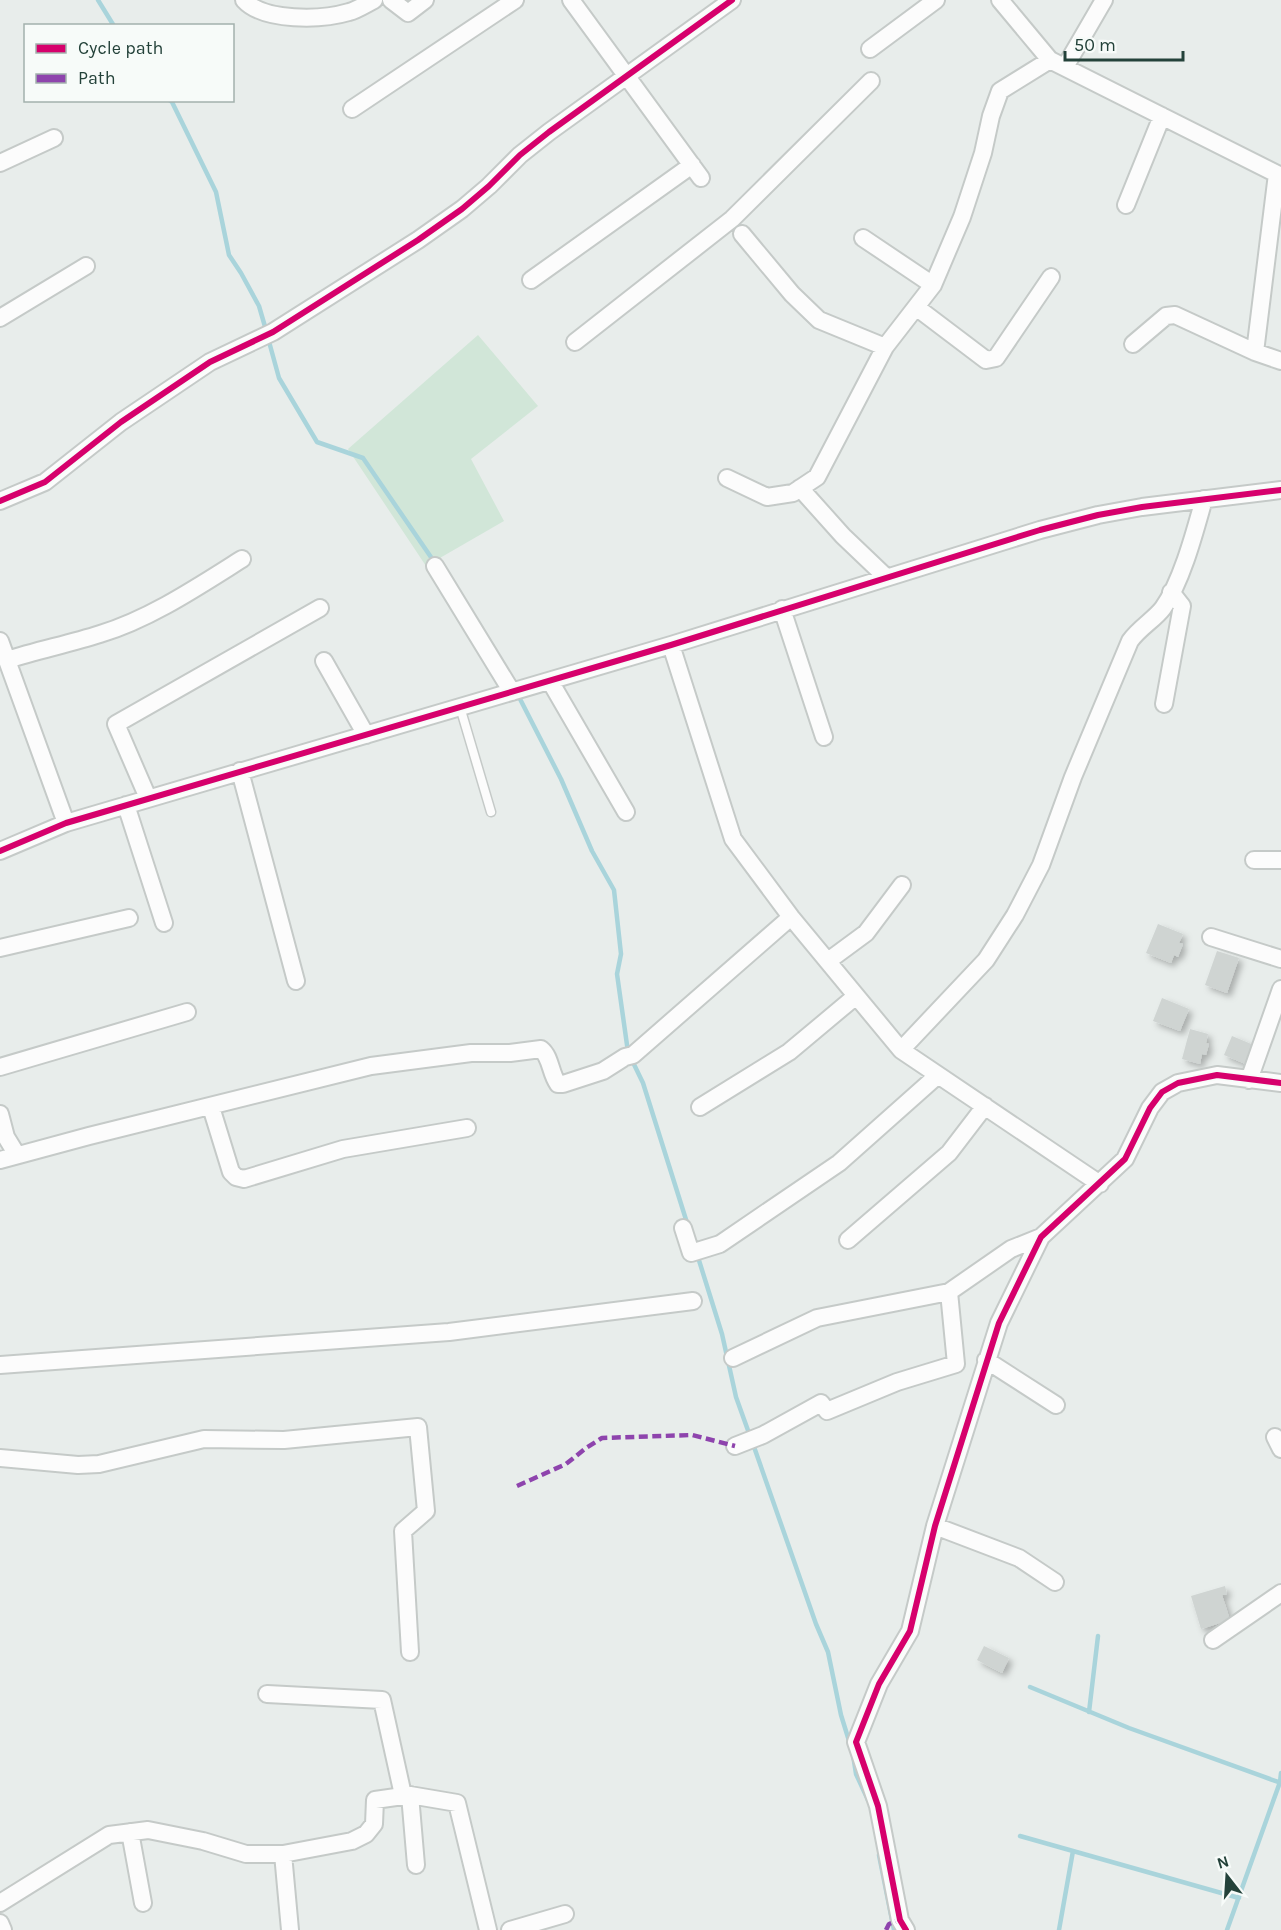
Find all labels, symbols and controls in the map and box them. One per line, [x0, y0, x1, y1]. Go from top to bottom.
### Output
legend [24, 24, 234, 102]
scale bar [1065, 24, 1184, 62]
text: 50 m [1074, 34, 1116, 56]
text: Cycle path [78, 37, 163, 59]
text: Path [78, 67, 116, 89]
north arrow [1197, 1846, 1257, 1906]
text: N [1214, 1851, 1231, 1873]

